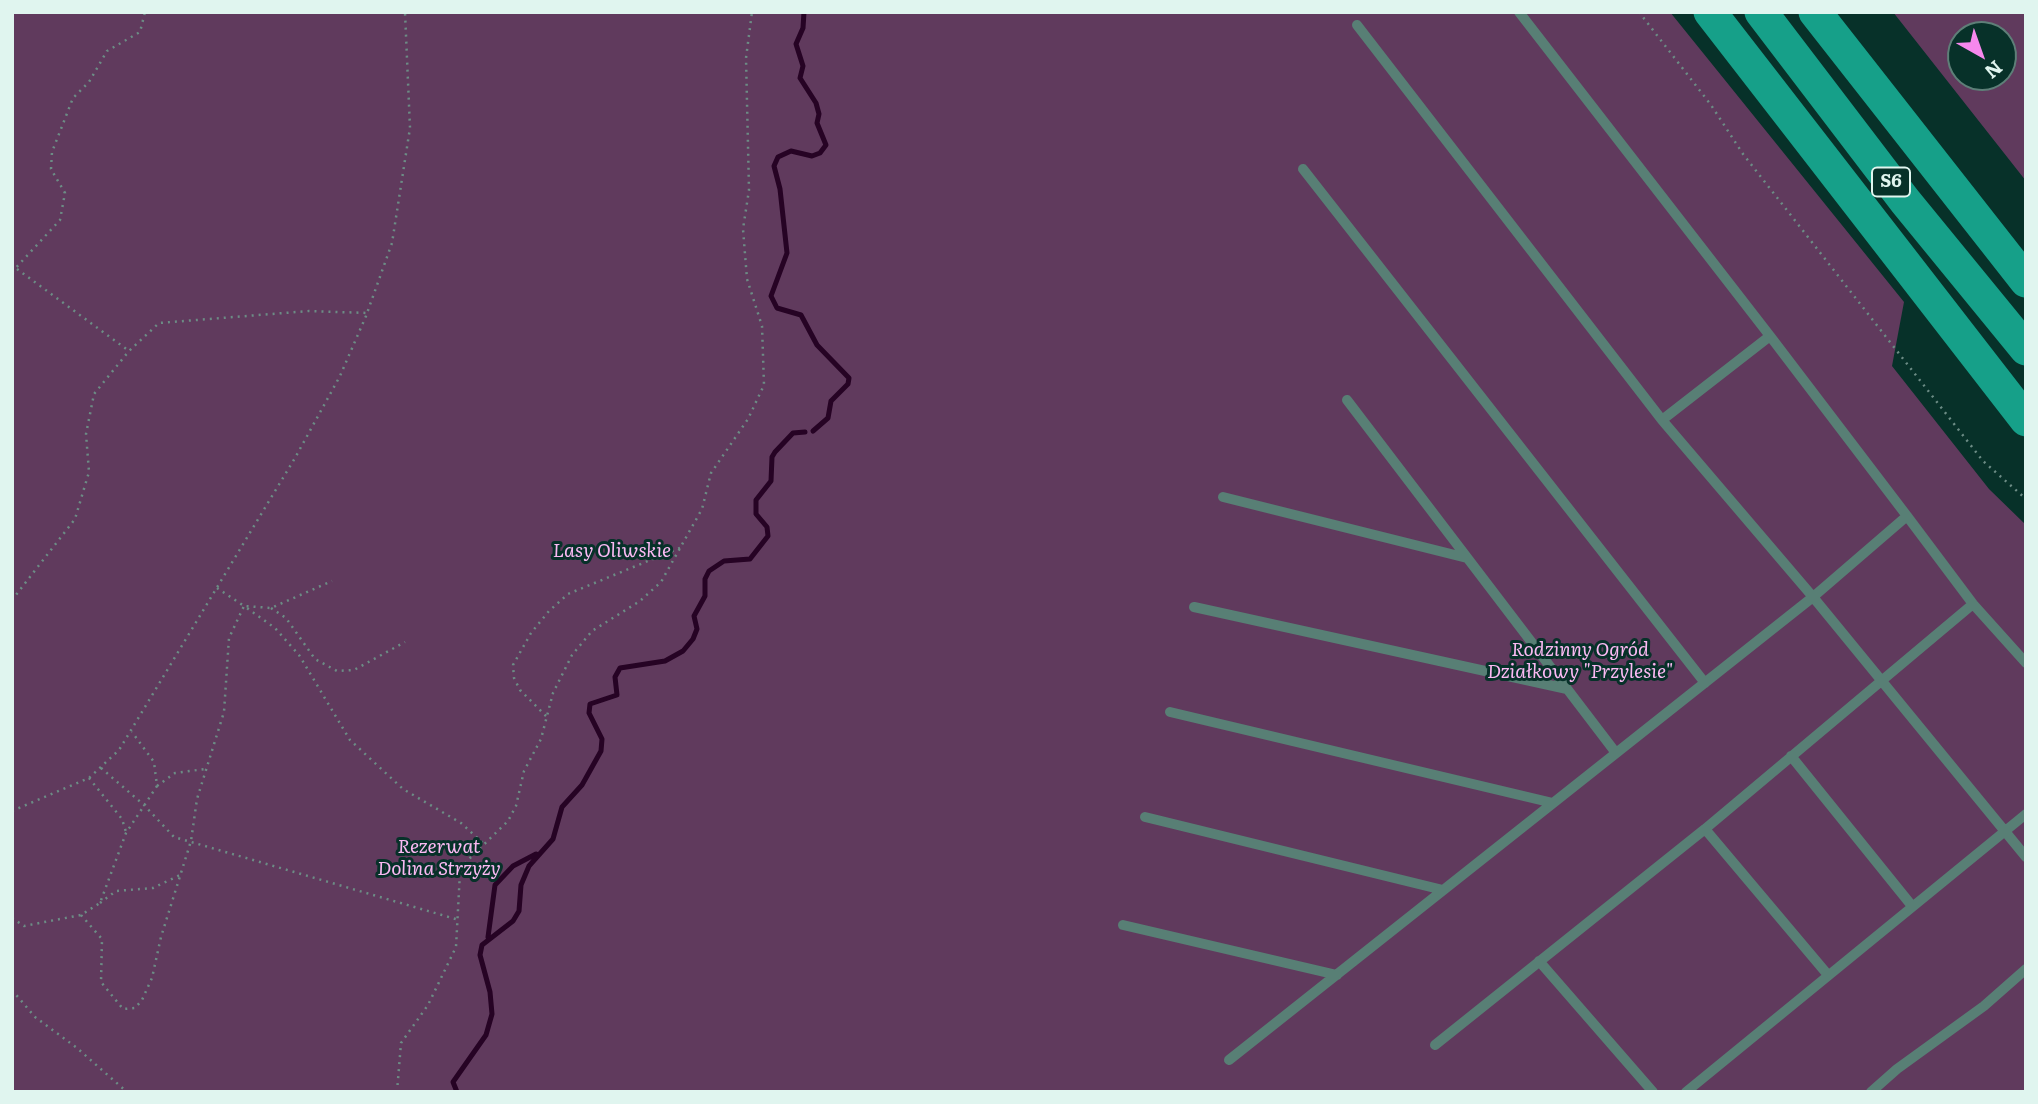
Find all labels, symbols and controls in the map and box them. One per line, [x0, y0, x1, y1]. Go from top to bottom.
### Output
north arrow [1947, 21, 2017, 91]
text: N [1979, 55, 2009, 86]
road number: S6 [1872, 168, 1910, 196]
park label: Lasy Oliwskie [553, 540, 671, 562]
park label: Rodzinny Ogród Działkowy "Przylesie" [1487, 639, 1673, 683]
park label: Rezerwat Dolina Strzyży [377, 836, 501, 880]

